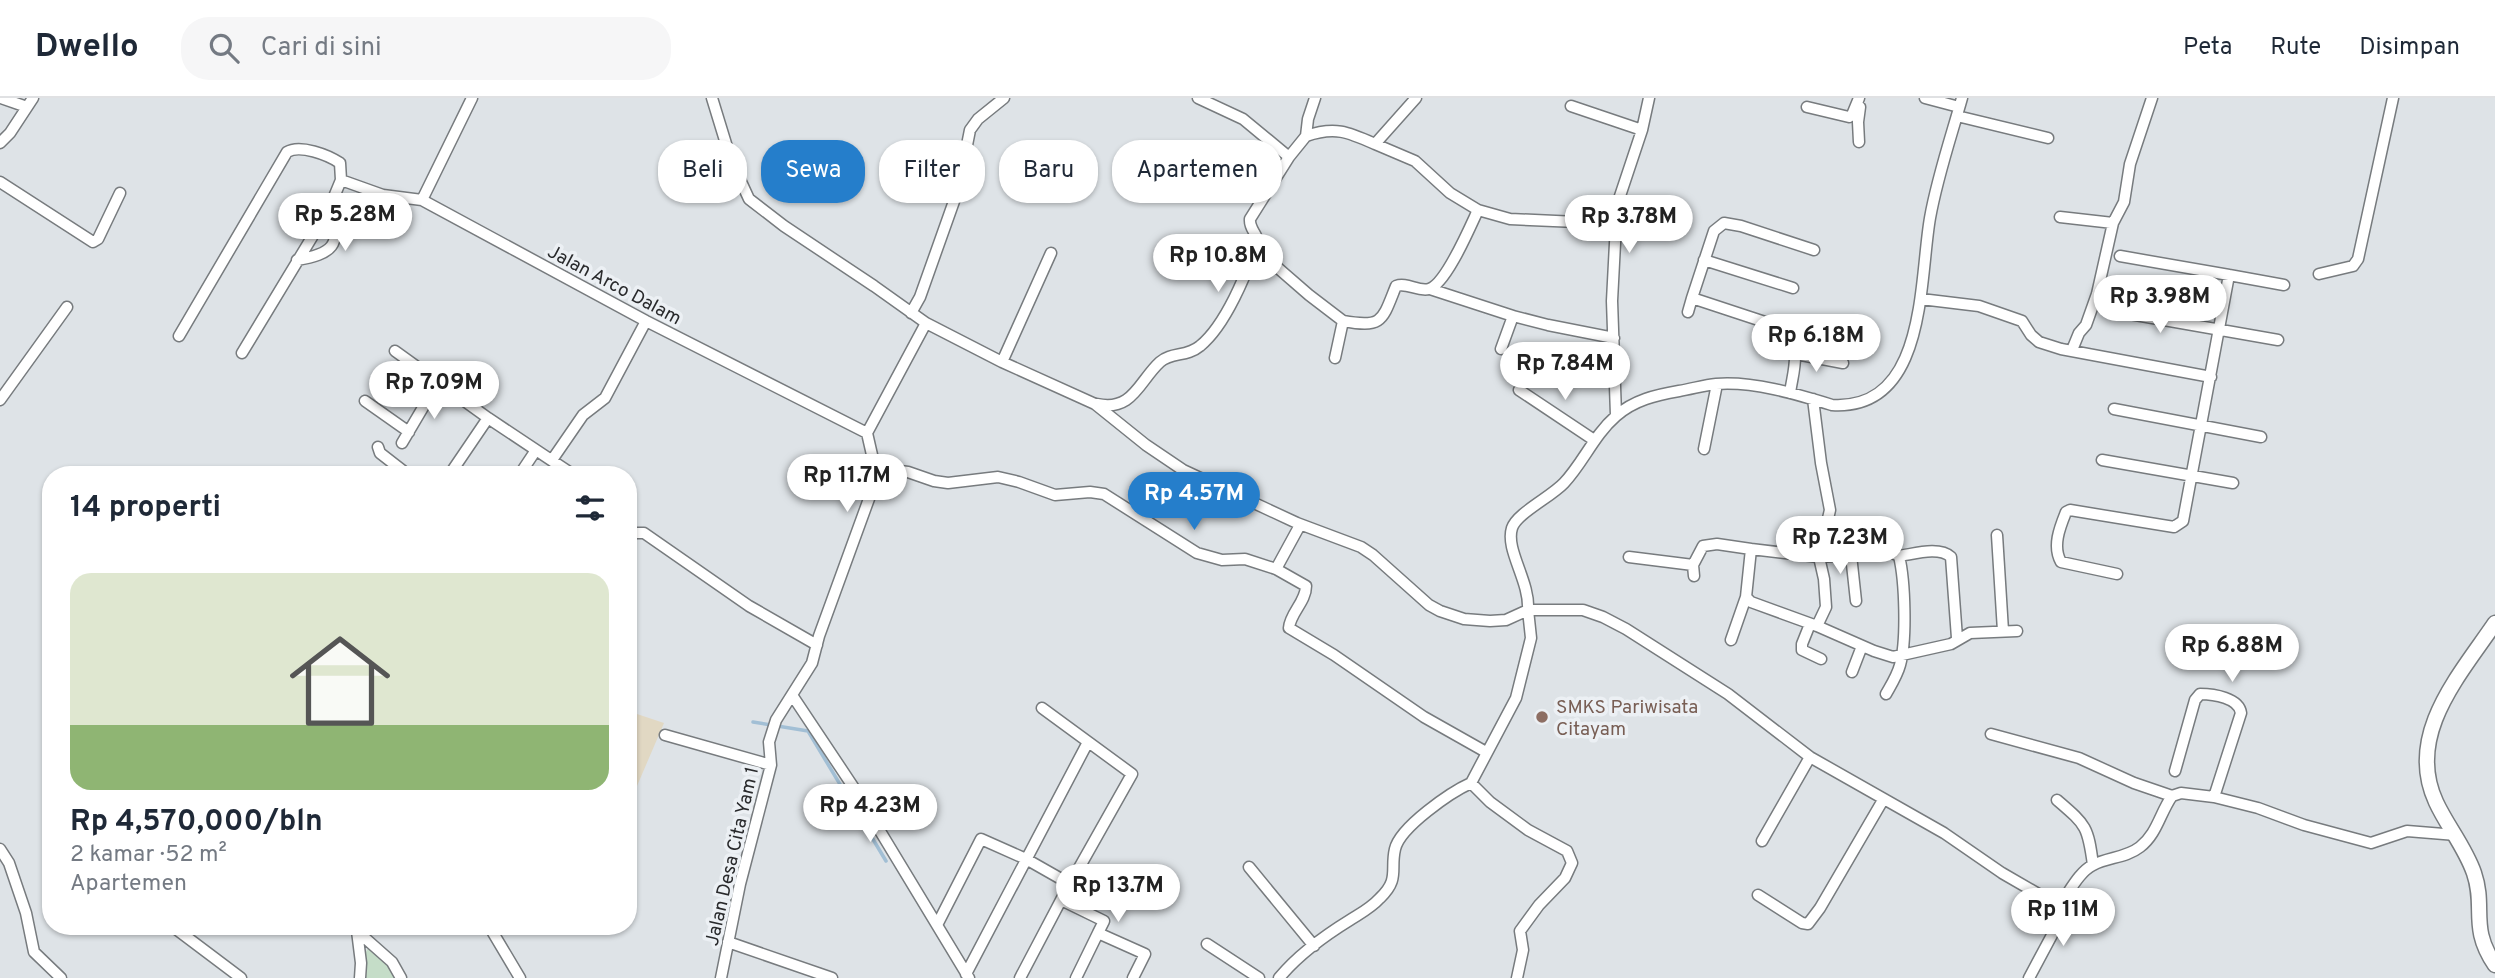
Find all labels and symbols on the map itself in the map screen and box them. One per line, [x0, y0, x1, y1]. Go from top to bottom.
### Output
pin: Rp 5.28M [273, 194, 417, 253]
pin: Rp 3.78M [1557, 195, 1701, 255]
pin: Rp 10.8M [1146, 234, 1290, 294]
street label: Jalan Arco Dalam [543, 240, 685, 331]
pin: Rp 3.98M [2088, 275, 2232, 335]
pin: Rp 6.18M [1744, 314, 1888, 374]
pin: Rp 7.84M [1493, 342, 1637, 402]
pin: Rp 7.09M [362, 362, 506, 421]
pin: Rp 11.7M [775, 454, 919, 514]
pin: Rp 4.57M [1122, 472, 1266, 532]
pin: Rp 7.23M [1768, 517, 1912, 576]
pin: Rp 6.88M [2160, 624, 2304, 684]
place label: SMKS Pariwisata Citayam [1556, 696, 1698, 742]
marker: SMKS Pariwisata Citayam [1534, 709, 1550, 725]
street label: Jalan Desa Cita Yam 1 [701, 764, 765, 948]
pin: Rp 4.23M [798, 784, 942, 844]
pin: Rp 13.7M [1046, 864, 1190, 924]
pin: Rp 11M [2006, 888, 2120, 948]

